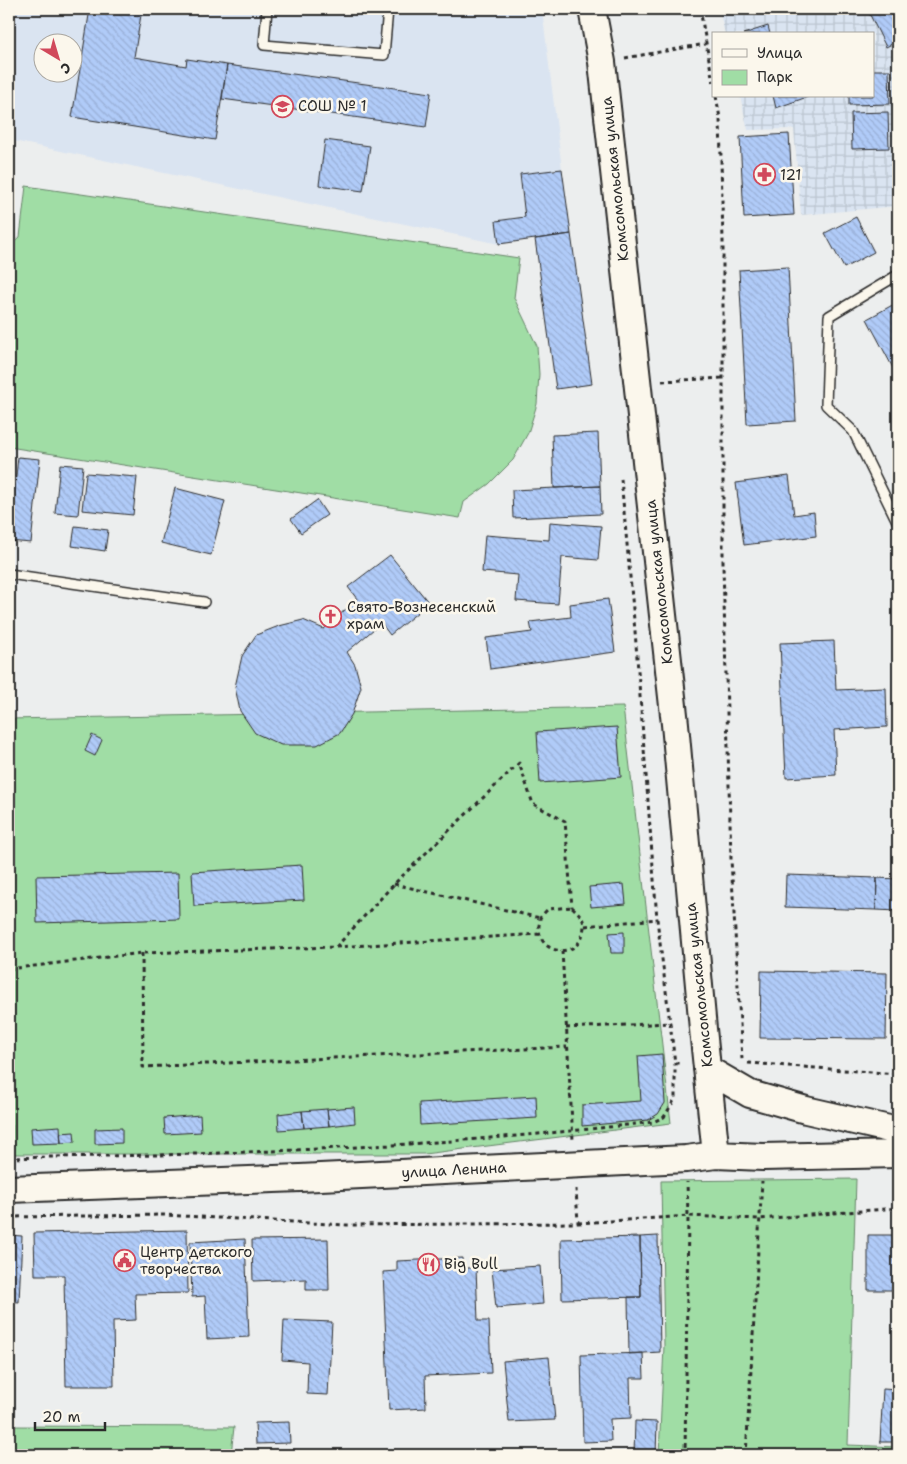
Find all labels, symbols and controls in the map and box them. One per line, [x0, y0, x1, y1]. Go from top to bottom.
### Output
north arrow [32, 32, 82, 82]
legend [712, 32, 874, 98]
text: Улица [757, 43, 803, 63]
text: С [57, 59, 75, 78]
text: Парк [757, 67, 793, 87]
school or university icon: СОШ № 1 [270, 94, 294, 118]
street label: Комсомольская улица [596, 95, 634, 262]
place label: СОШ № 1 [298, 96, 367, 116]
pharmacy icon: 121 [752, 163, 776, 187]
place label: 121 [780, 165, 802, 185]
street label: Комсомольская улица [640, 498, 678, 665]
place label: Свято-Вознесенский храм [347, 597, 496, 634]
church icon: Свято-Вознесенский храм [319, 604, 343, 628]
street label: Комсомольская улица [680, 901, 718, 1068]
street label: улица Ленина [401, 1157, 508, 1183]
place label: Центр детского творчества [140, 1242, 252, 1279]
public building icon: Центр детского творчества [112, 1249, 136, 1273]
restaurant icon: Big Bull [416, 1252, 440, 1276]
place label: Big Bull [444, 1254, 498, 1274]
scale bar [35, 1399, 105, 1431]
text: 20 m [42, 1407, 81, 1427]

